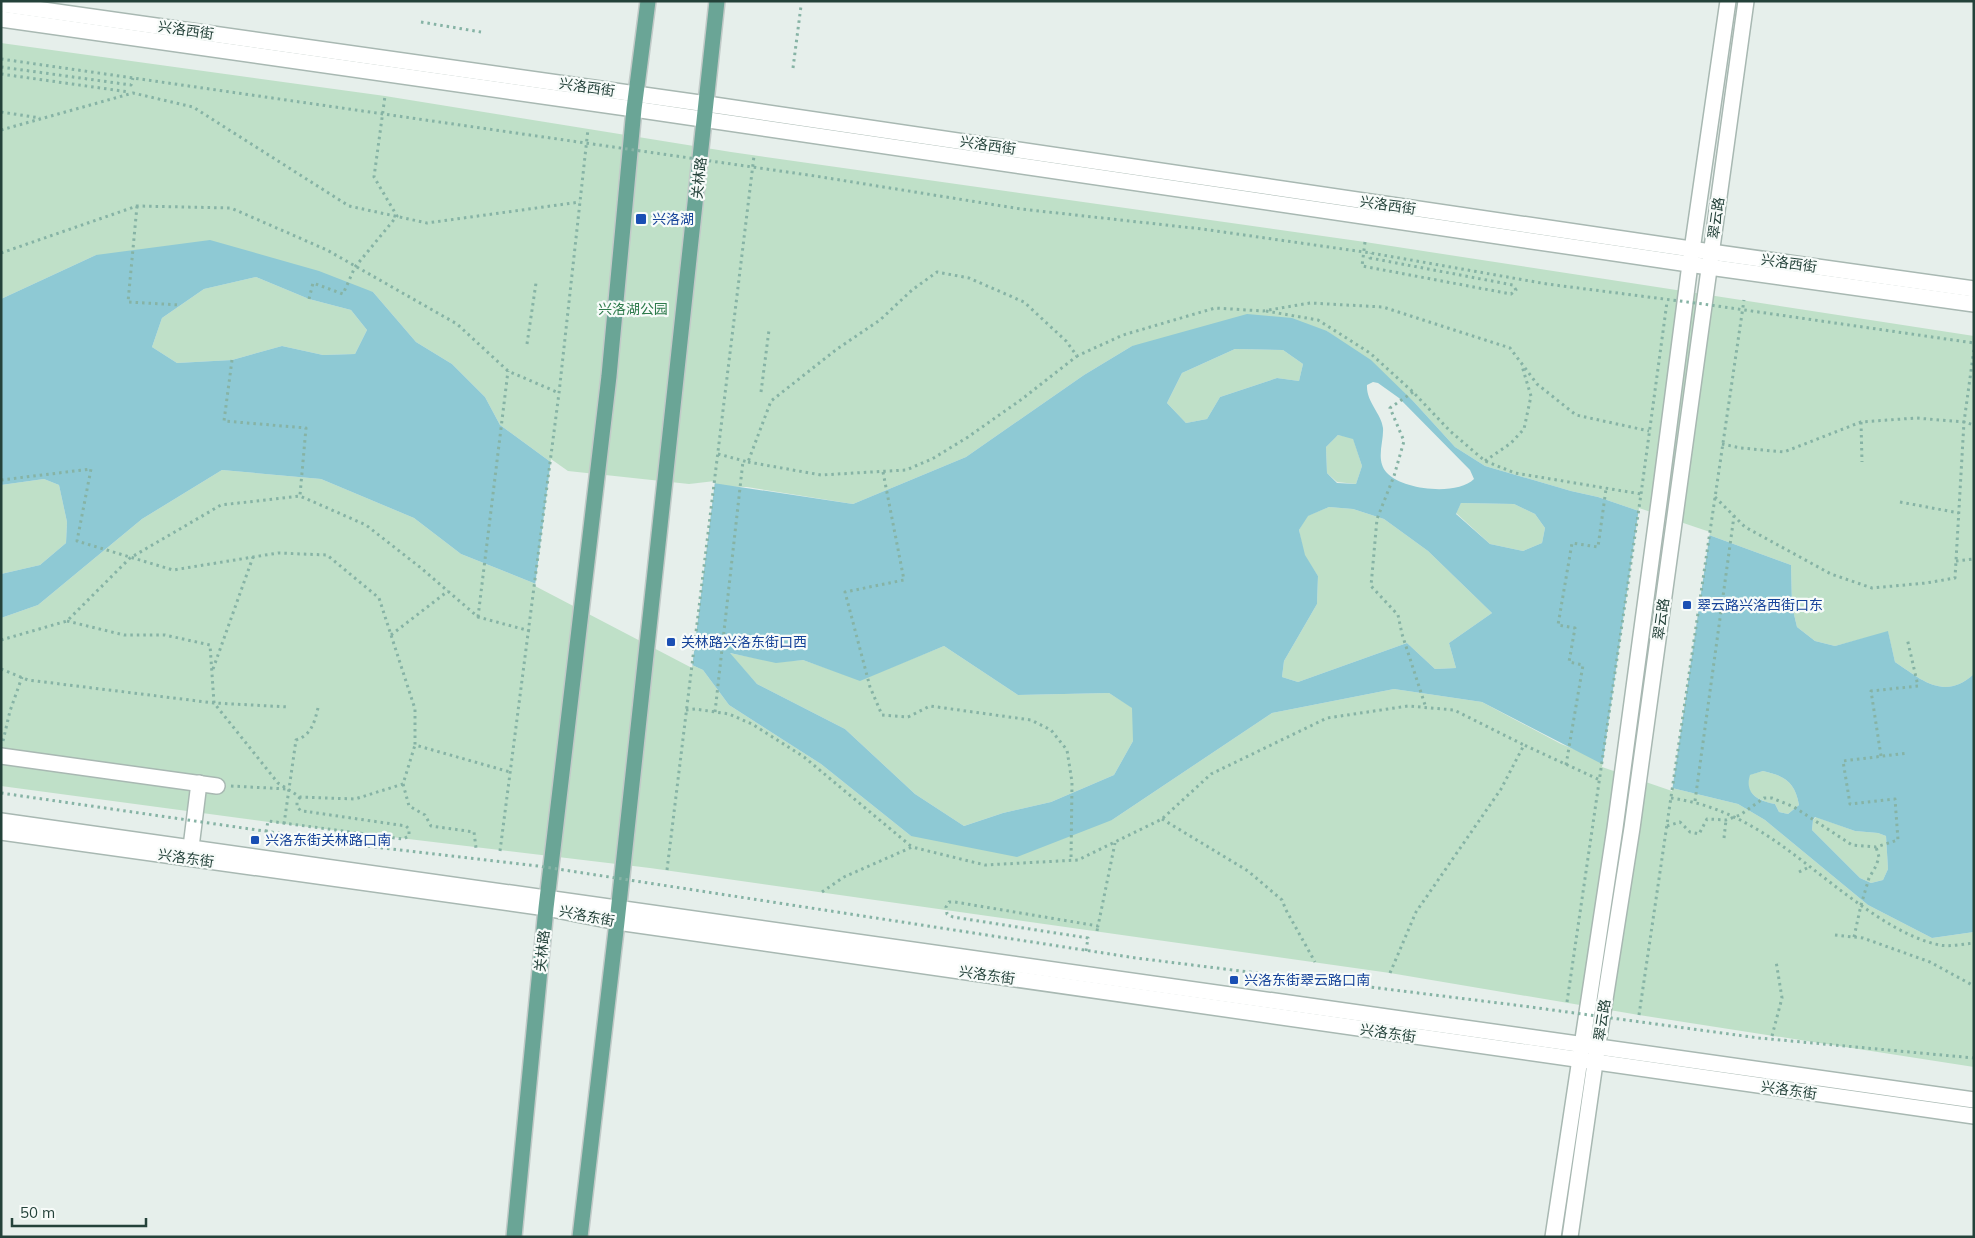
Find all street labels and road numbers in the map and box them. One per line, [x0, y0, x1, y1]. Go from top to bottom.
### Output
street label: 兴洛西街 [157, 17, 215, 43]
street label: 兴洛西街 [558, 74, 616, 100]
street label: 兴洛西街 [959, 132, 1017, 158]
street label: 关林路 [688, 156, 710, 200]
street label: 兴洛西街 [1359, 192, 1417, 218]
street label: 翠云路 [1704, 196, 1728, 240]
street label: 兴洛西街 [1760, 250, 1818, 276]
street label: 翠云路 [1649, 597, 1673, 641]
street label: 兴洛东街 [157, 845, 215, 871]
street label: 兴洛东街 [558, 902, 616, 930]
street label: 关林路 [531, 929, 553, 973]
street label: 兴洛东街 [958, 962, 1016, 988]
street label: 翠云路 [1590, 998, 1614, 1042]
street label: 兴洛东街 [1359, 1020, 1417, 1046]
street label: 兴洛东街 [1760, 1077, 1818, 1103]

